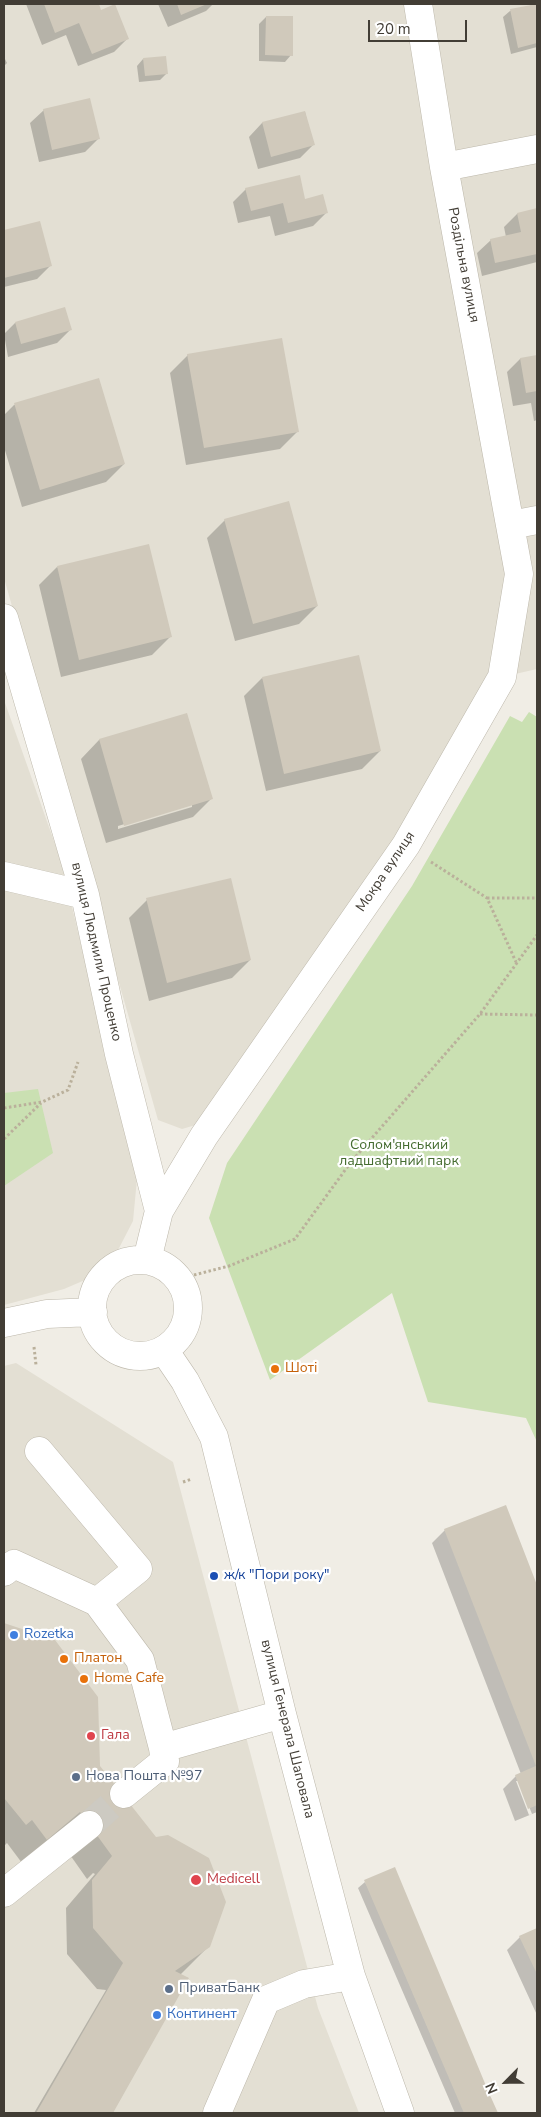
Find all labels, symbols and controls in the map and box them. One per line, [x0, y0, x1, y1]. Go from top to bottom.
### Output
scale bar [371, 10, 470, 42]
text: 20 m [376, 19, 411, 39]
street label: Роздільна вулиця [444, 206, 482, 324]
street label: Мокра вулиця [353, 829, 419, 915]
street label: вулиця Людмили Проценко [67, 861, 125, 1043]
park label: Солом'янський ладшафтний парк [339, 1138, 459, 1170]
place label: Шоті [285, 1361, 317, 1377]
marker: Шоті [269, 1363, 281, 1375]
place label: ж/к "Пори року" [224, 1568, 330, 1584]
marker: ж/к "Пори року" [208, 1570, 220, 1582]
place label: Rozetka [24, 1627, 74, 1643]
marker: Rozetka [8, 1629, 20, 1641]
street label: вулиця Генерала Шаповала [257, 1638, 317, 1820]
place label: Платон [74, 1651, 122, 1667]
marker: Платон [58, 1653, 70, 1665]
place label: Home Cafe [94, 1671, 164, 1687]
marker: Home Cafe [78, 1673, 90, 1685]
place label: Гала [101, 1728, 130, 1744]
marker: Гала [85, 1730, 97, 1742]
place label: Нова Пошта №97 [86, 1769, 202, 1785]
marker: Нова Пошта №97 [70, 1771, 82, 1783]
place label: Medicell [207, 1872, 260, 1888]
marker: Medicell [189, 1873, 203, 1887]
place label: ПриватБанк [179, 1981, 260, 1997]
marker: ПриватБанк [163, 1983, 175, 1995]
place label: Континент [167, 2007, 237, 2023]
marker: Континент [151, 2009, 163, 2021]
north arrow [481, 2057, 531, 2107]
text: N [481, 2080, 503, 2097]

